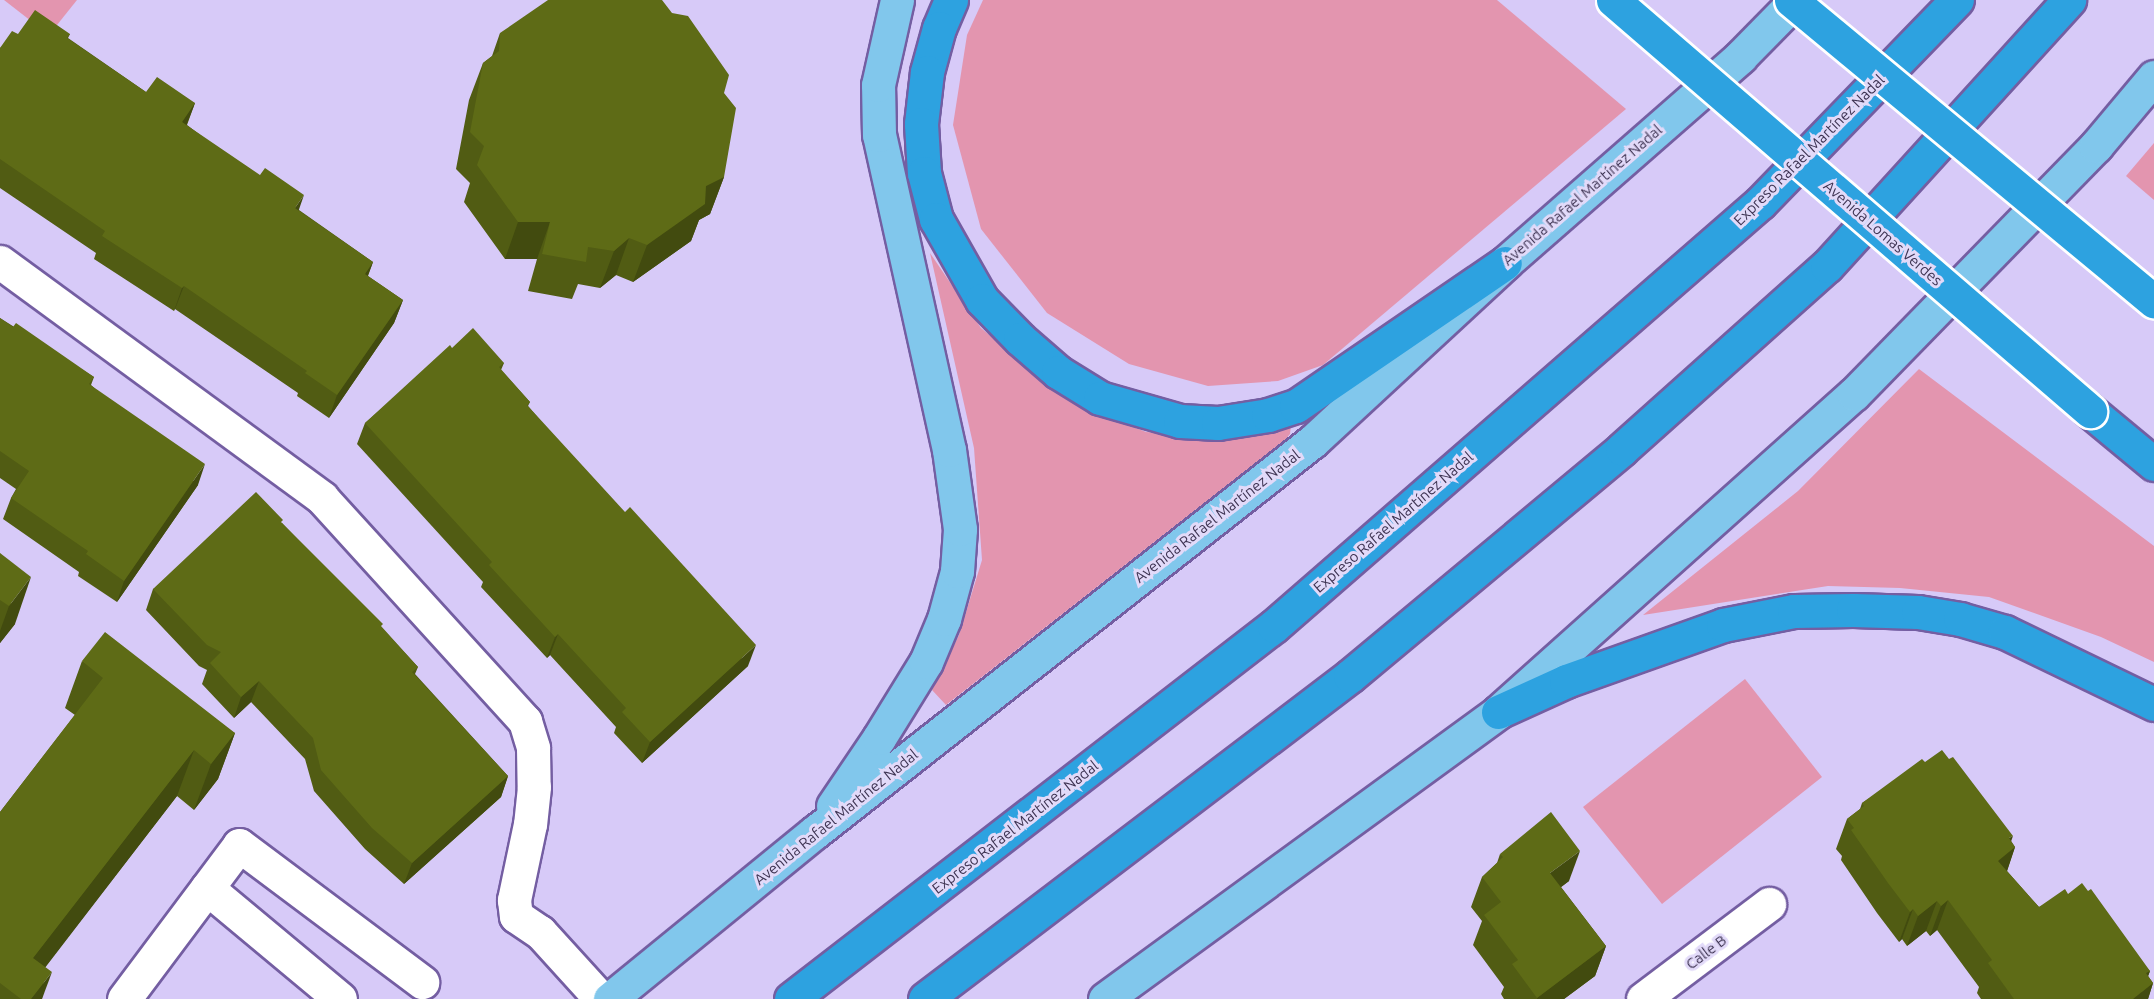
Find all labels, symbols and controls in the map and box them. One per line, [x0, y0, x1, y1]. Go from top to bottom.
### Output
street label: Expreso Rafael Martínez Nadal [1730, 71, 1888, 229]
street label: Avenida Rafael Martínez Nadal [1499, 121, 1665, 269]
street label: Avenida Lomas Verdes [1820, 177, 1946, 289]
street label: Avenida Rafael Martínez Nadal [1131, 446, 1303, 586]
street label: Expreso Rafael Martínez Nadal [1309, 448, 1477, 596]
street label: Avenida Rafael Martínez Nadal [751, 745, 921, 889]
street label: Expreso Rafael Martínez Nadal [928, 757, 1102, 897]
street label: Calle B [1682, 931, 1730, 973]

